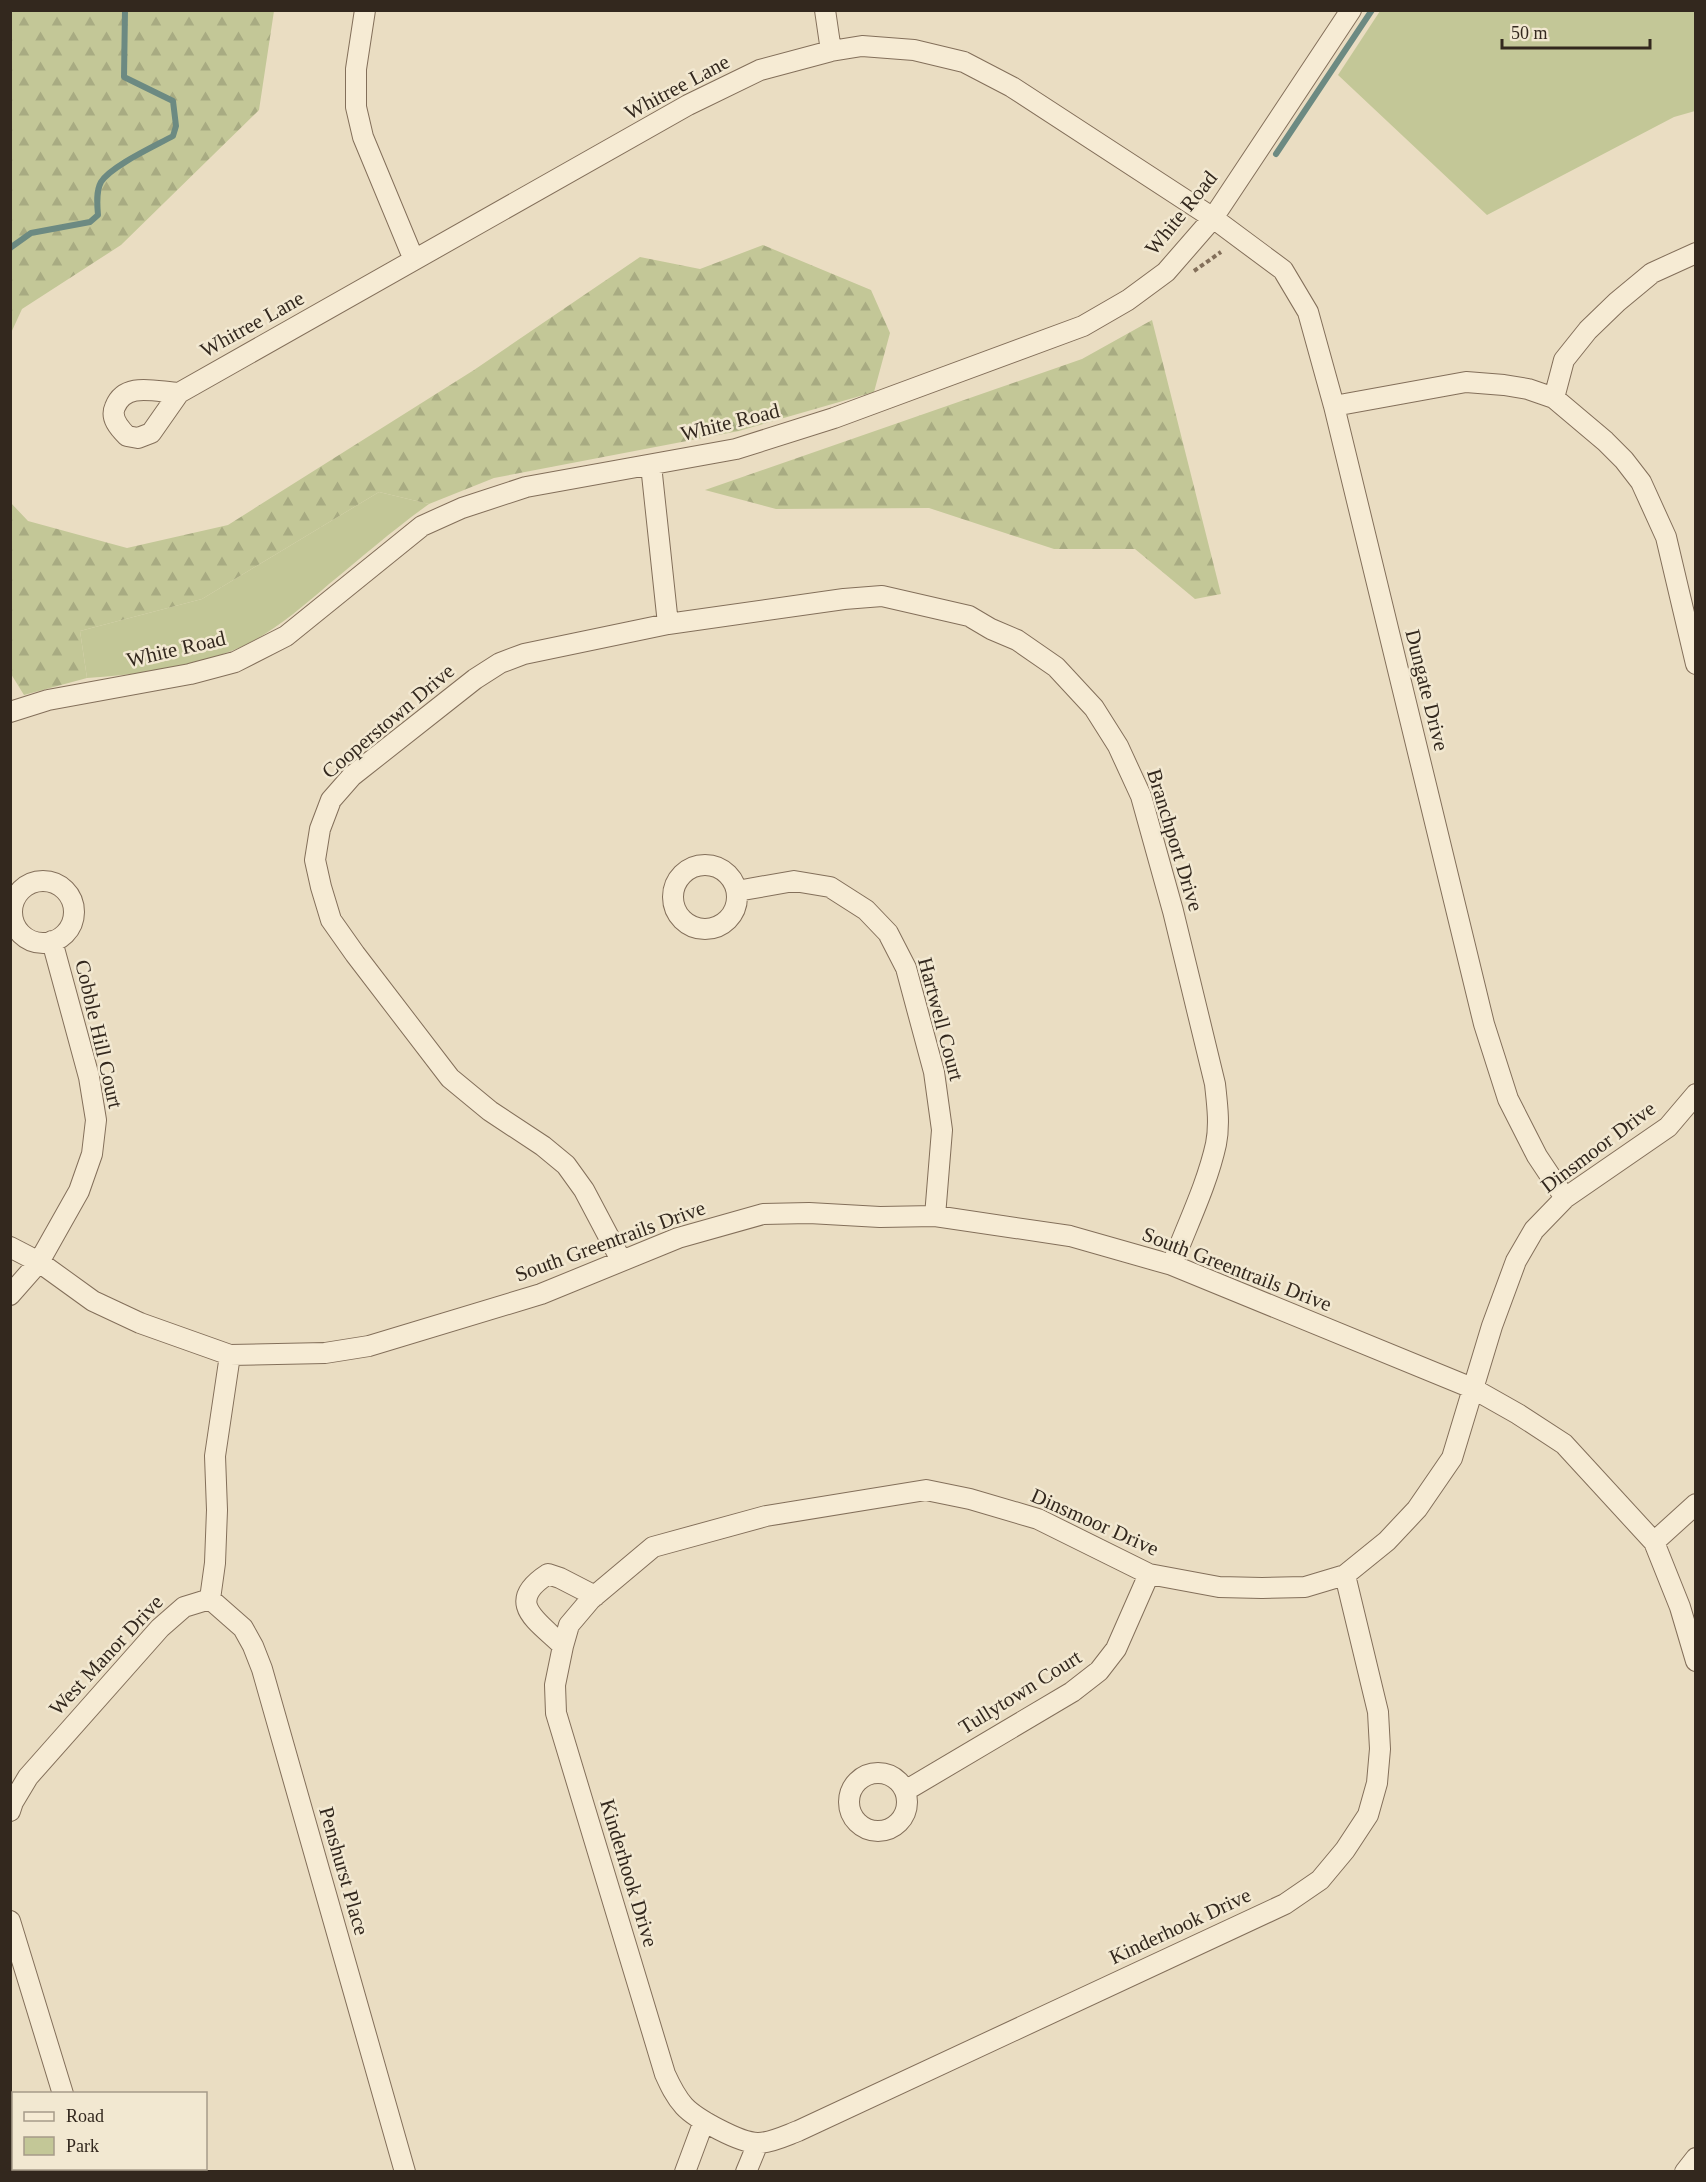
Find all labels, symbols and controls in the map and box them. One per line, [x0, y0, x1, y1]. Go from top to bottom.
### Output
scale bar [1502, 12, 1650, 50]
text: 50 m [1511, 23, 1548, 43]
street label: Whitree Lane [621, 49, 733, 125]
street label: White Road [1140, 166, 1222, 260]
street label: Whitree Lane [196, 286, 308, 362]
street label: White Road [678, 398, 782, 446]
street label: White Road [124, 626, 228, 672]
street label: Dungate Drive [1400, 627, 1454, 753]
street label: Cooperstown Drive [317, 659, 459, 783]
street label: Branchport Drive [1142, 766, 1208, 914]
street label: Hartwell Court [913, 955, 969, 1083]
street label: Cobble Hill Court [70, 957, 128, 1111]
street label: Dinsmoor Drive [1536, 1096, 1660, 1198]
street label: South Greentrails Drive [512, 1195, 708, 1287]
street label: South Greentrails Drive [1139, 1222, 1335, 1316]
street label: Dinsmoor Drive [1028, 1483, 1162, 1561]
street label: West Manor Drive [44, 1590, 168, 1720]
street label: Tullytown Court [954, 1645, 1086, 1739]
street label: Kinderhook Drive [595, 1796, 663, 1950]
street label: Penshurst Place [314, 1804, 374, 1938]
street label: Kinderhook Drive [1105, 1883, 1255, 1969]
legend [12, 2092, 207, 2170]
text: Road [66, 2106, 104, 2126]
text: Park [66, 2136, 99, 2156]

